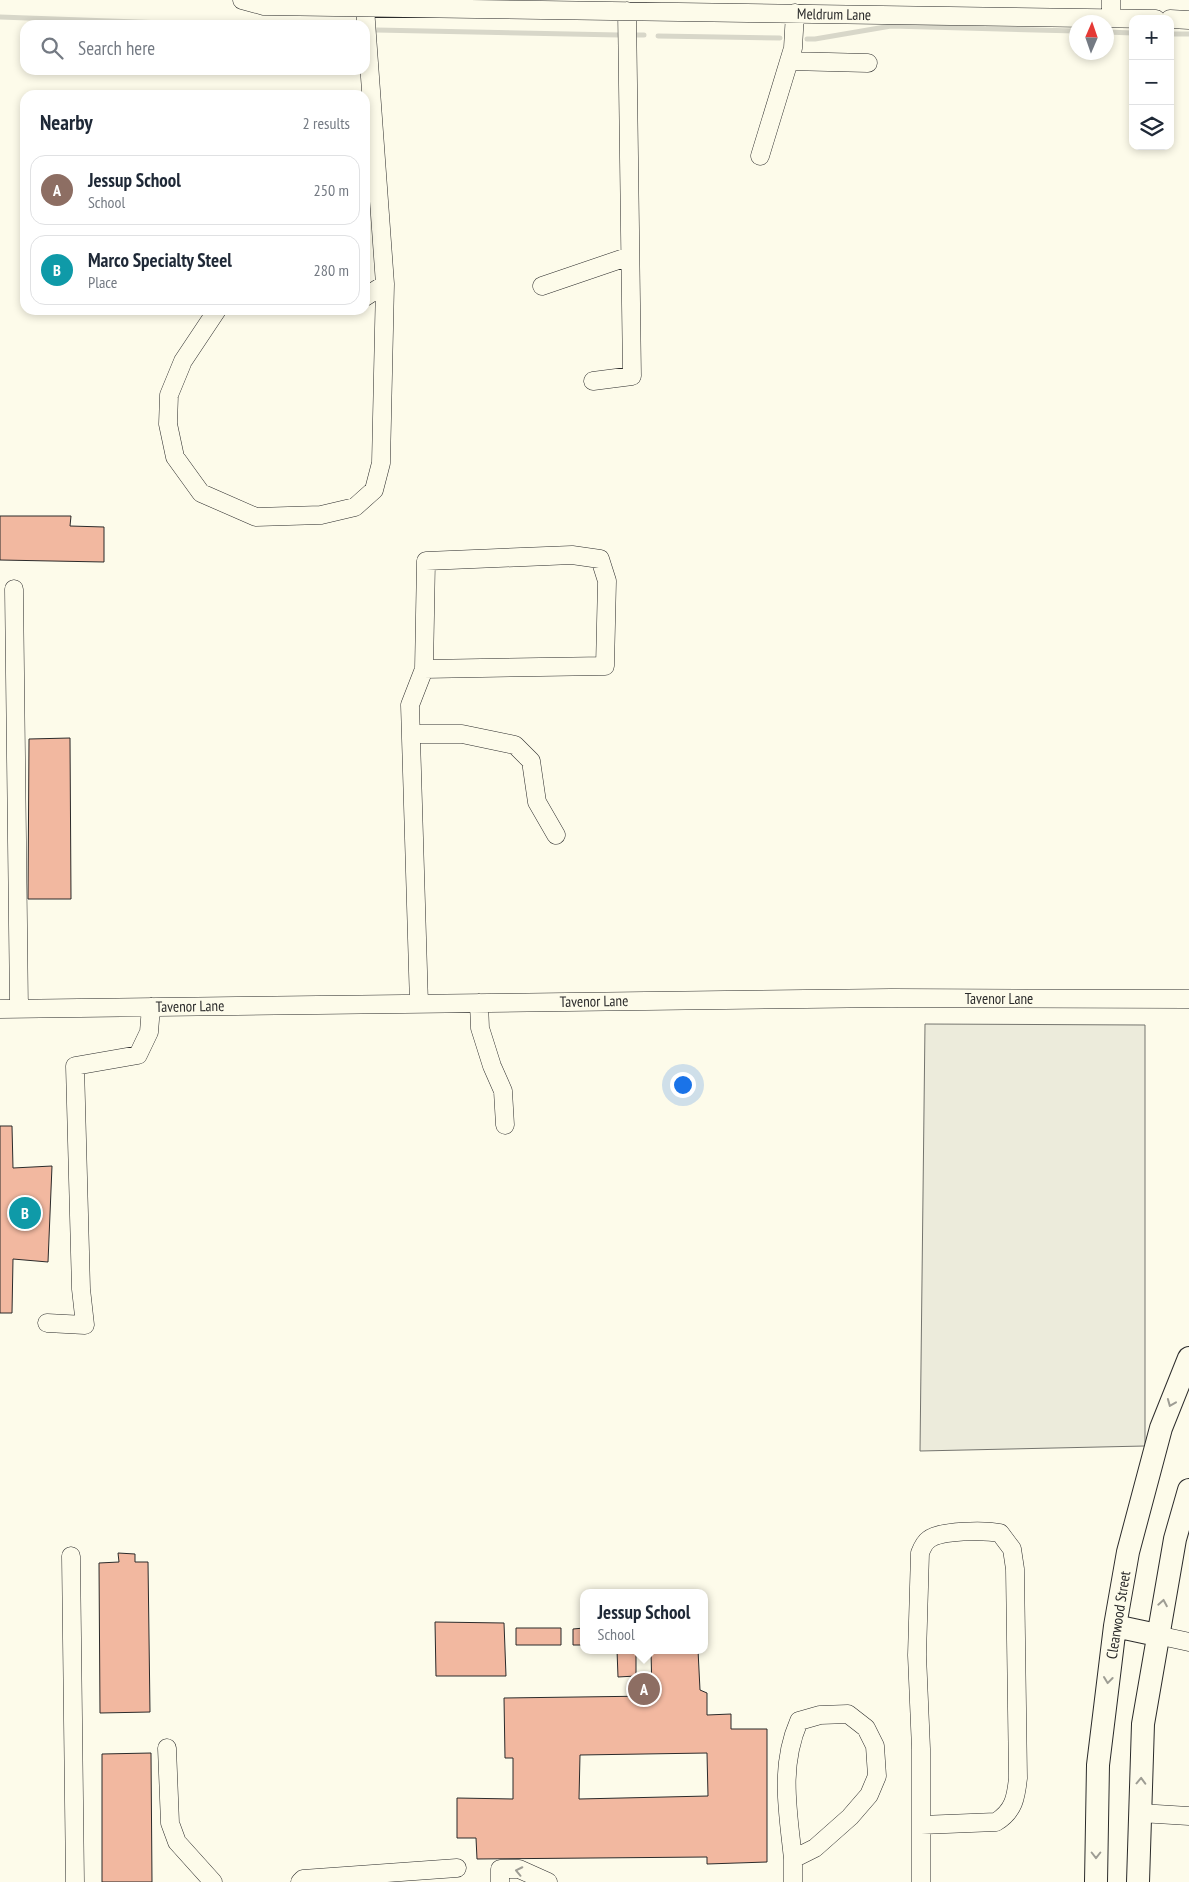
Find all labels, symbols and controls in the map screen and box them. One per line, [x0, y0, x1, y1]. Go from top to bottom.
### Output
street label: Meldrum Lane [797, 4, 871, 24]
north arrow [1069, 15, 1114, 60]
map controls [1129, 15, 1174, 150]
button: + [1129, 15, 1174, 60]
search box [20, 20, 370, 75]
icon: search [38, 34, 66, 62]
text: Search here [78, 36, 155, 60]
button: − [1129, 60, 1174, 105]
button: layers [1129, 105, 1174, 150]
text: Nearby [40, 109, 93, 136]
text: 2 results [303, 113, 350, 133]
text: Jessup School [88, 168, 181, 192]
text: A [53, 180, 61, 200]
text: 250 m [314, 180, 349, 200]
text: School [88, 192, 125, 212]
text: Marco Specialty Steel [88, 248, 232, 272]
text: B [53, 260, 61, 280]
text: 280 m [314, 260, 349, 280]
text: Place [88, 272, 117, 292]
street label: Tavenor Lane [965, 989, 1033, 1008]
street label: Tavenor Lane [560, 991, 628, 1011]
street label: Tavenor Lane [156, 996, 224, 1016]
your location [670, 1072, 696, 1098]
pin: B [9, 1194, 41, 1232]
one-way arrow [1166, 1398, 1177, 1407]
street label: Clearwood Street [1102, 1570, 1134, 1660]
popup [580, 1589, 708, 1654]
one-way arrow [1158, 1598, 1168, 1607]
text: Jessup School [598, 1600, 690, 1624]
text: School [598, 1624, 635, 1644]
pin: A [628, 1670, 660, 1708]
one-way arrow [1103, 1676, 1114, 1684]
one-way arrow [1136, 1777, 1146, 1784]
one-way arrow [1091, 1851, 1101, 1859]
one-way arrow [514, 1866, 523, 1876]

